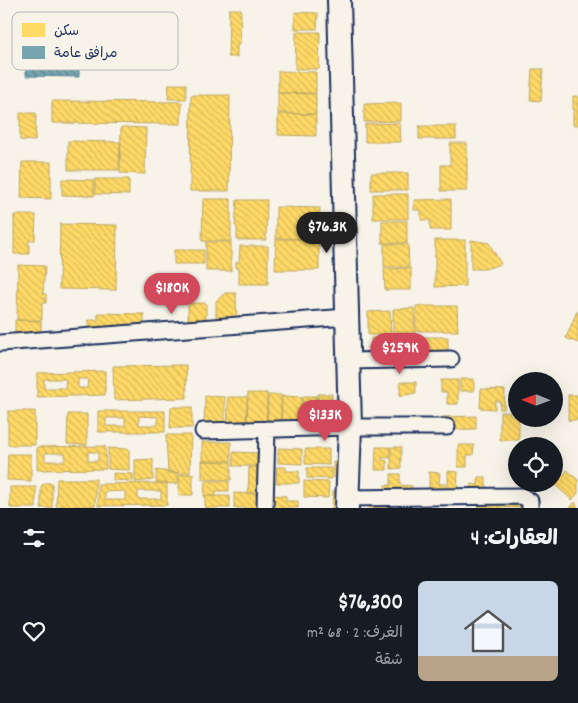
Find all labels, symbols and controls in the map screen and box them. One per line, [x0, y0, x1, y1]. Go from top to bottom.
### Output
legend [12, 12, 178, 70]
text: سكن [54, 22, 79, 42]
text: مرافق عامة [54, 44, 117, 64]
pin: $76.3K [286, 212, 368, 254]
text: $76.3K [307, 216, 347, 239]
pin: $180K [137, 272, 207, 315]
text: $180K [155, 277, 189, 300]
pin: $259K [365, 332, 435, 375]
text: $259K [381, 337, 419, 360]
north arrow [508, 372, 562, 428]
map controls [508, 372, 563, 492]
pin: $133K [290, 400, 360, 442]
text: $133K [308, 404, 342, 427]
button: locate [508, 437, 563, 492]
icon: filters [20, 524, 48, 552]
text: العقارات: 4 [471, 525, 558, 555]
text: $76,300 [338, 589, 403, 619]
icon: home [458, 601, 518, 661]
icon: heart [20, 617, 48, 645]
text: الغرف: 2 · 68 m² [307, 622, 403, 645]
text: شقة [375, 649, 403, 672]

